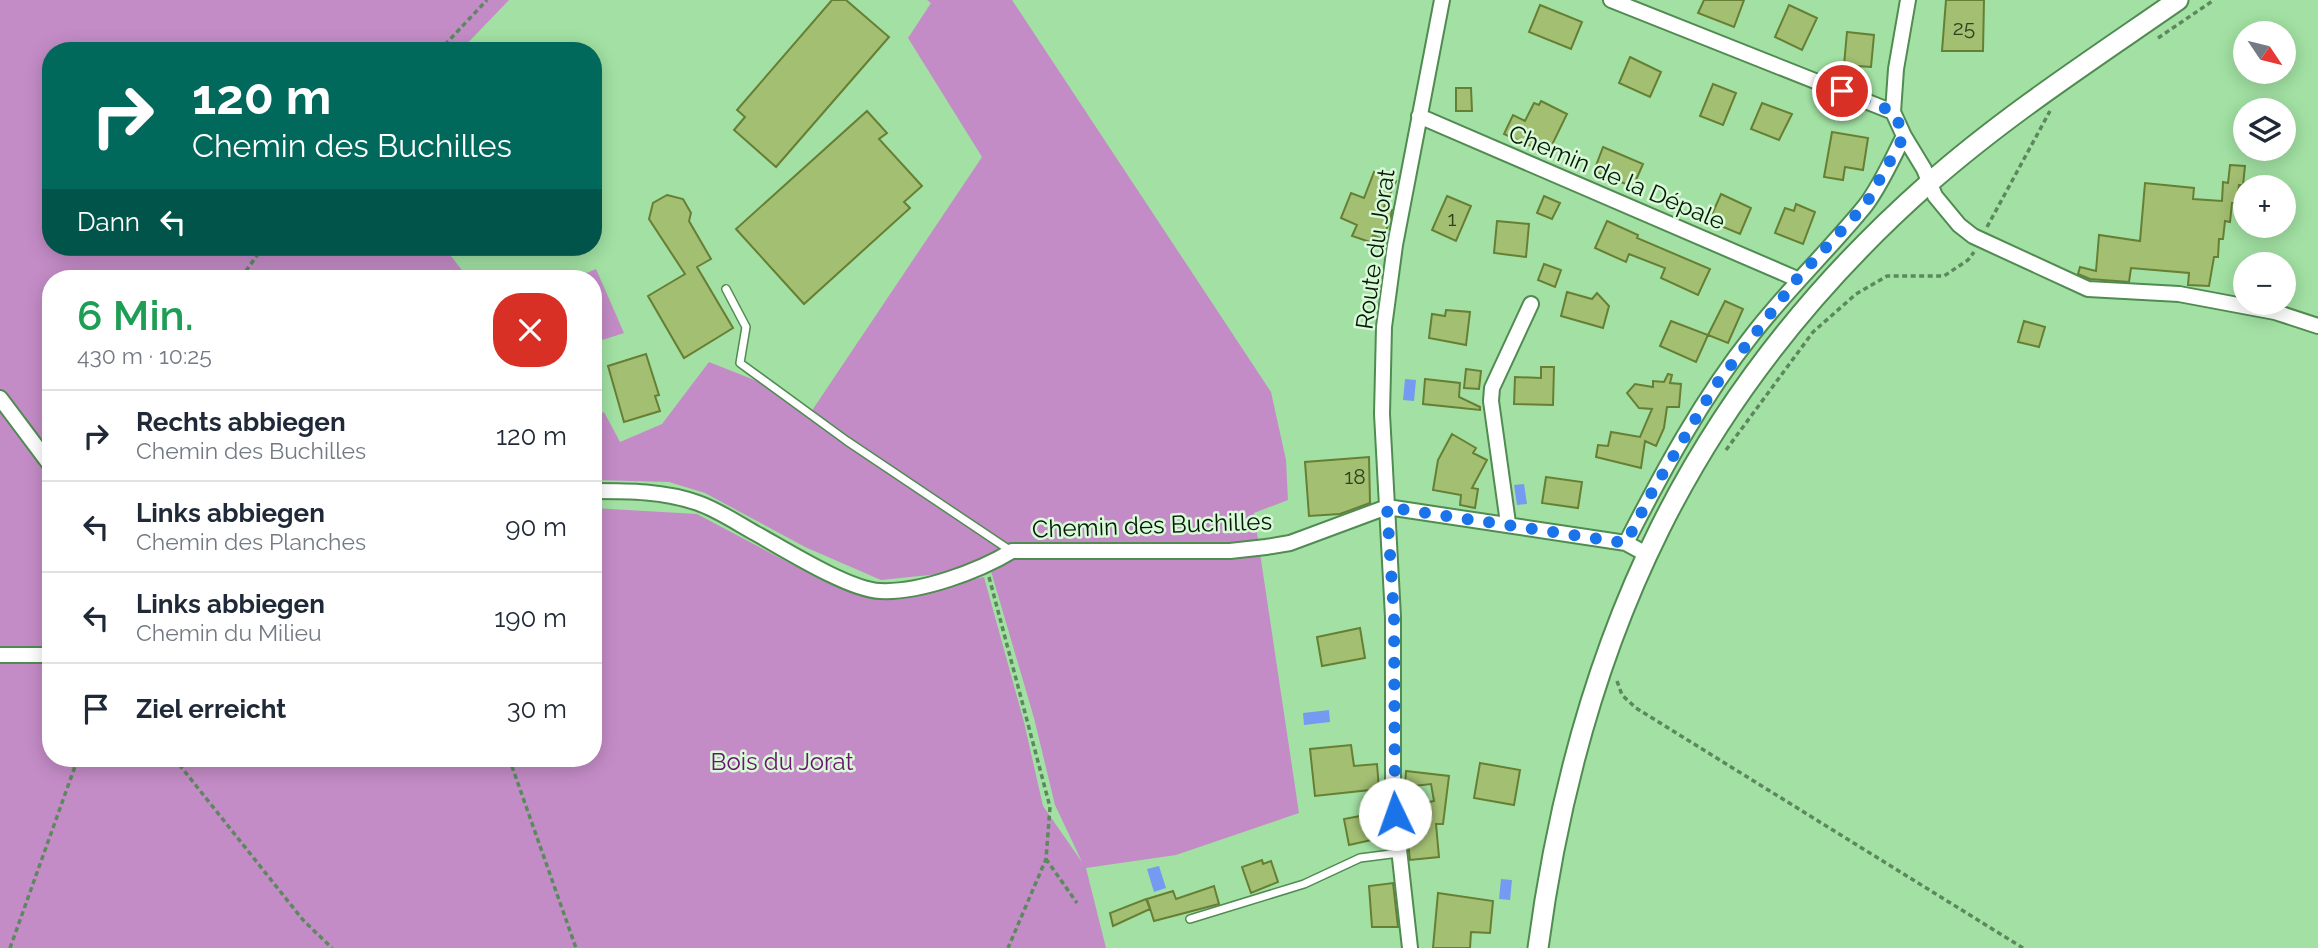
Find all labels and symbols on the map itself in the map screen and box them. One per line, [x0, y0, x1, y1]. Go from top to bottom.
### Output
house number: 25 [1953, 15, 1975, 40]
north arrow [2233, 21, 2296, 84]
pin [1812, 61, 1872, 121]
street label: Chemin de la Dépale [1504, 118, 1730, 236]
street label: Route du Jorat [1349, 167, 1401, 331]
house number: 1 [1448, 206, 1457, 231]
house number: 18 [1344, 464, 1366, 489]
street label: Chemin des Buchilles [1032, 506, 1272, 544]
park label: Bois du Jorat [711, 747, 853, 776]
position arrow [1358, 777, 1432, 851]

